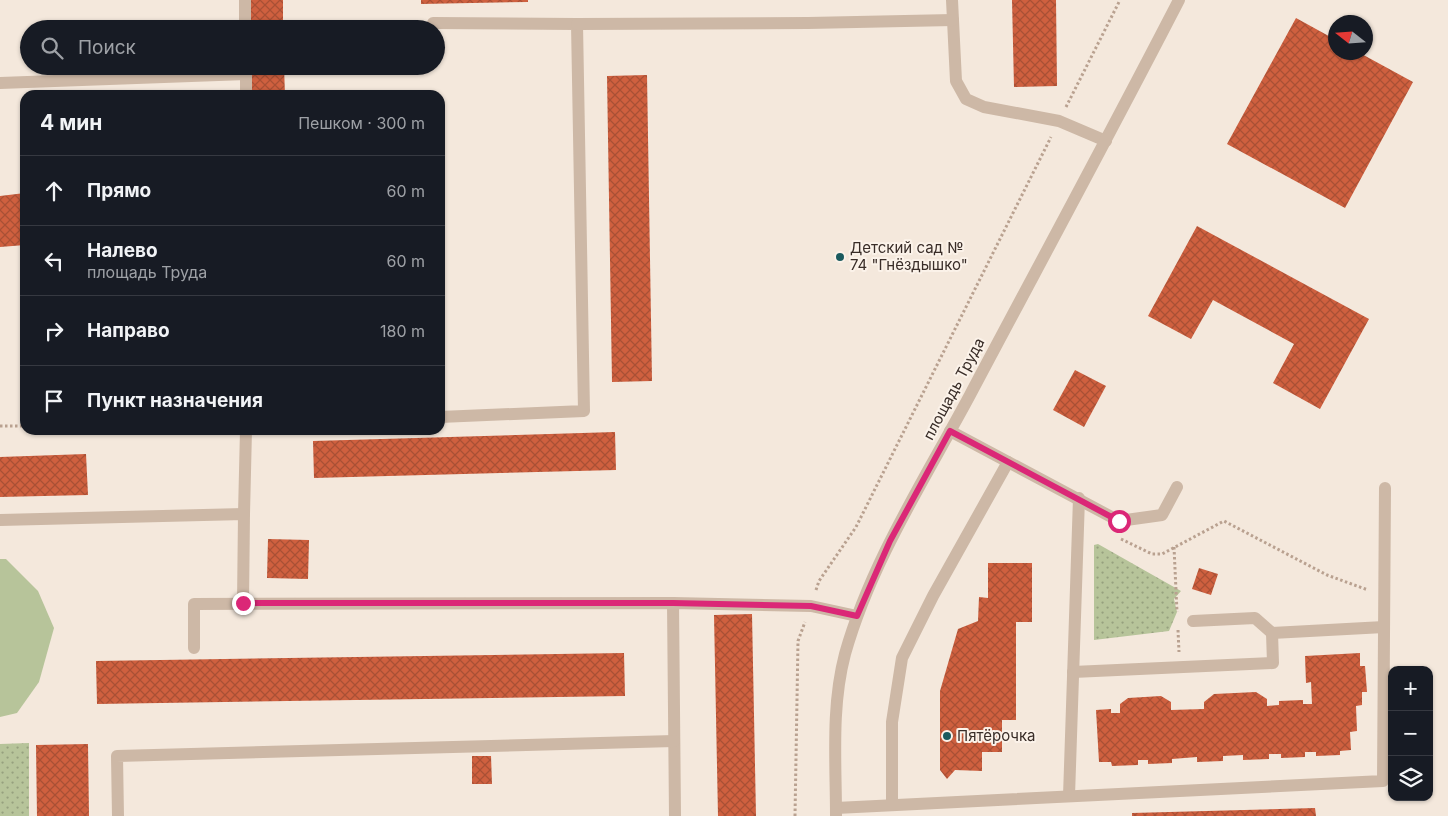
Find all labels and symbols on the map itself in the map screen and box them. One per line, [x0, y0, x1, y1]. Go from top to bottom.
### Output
north arrow [1328, 15, 1373, 60]
place label: Детский сад № 74 "Гнёздышко" [850, 238, 968, 274]
marker: Детский сад № 74 "Гнёздышко" [834, 251, 846, 263]
street label: площадь Труда [919, 334, 988, 443]
route start [1108, 510, 1131, 533]
route end [232, 592, 255, 615]
place label: Пятёрочка [957, 726, 1036, 745]
marker: Пятёрочка [941, 730, 953, 742]

